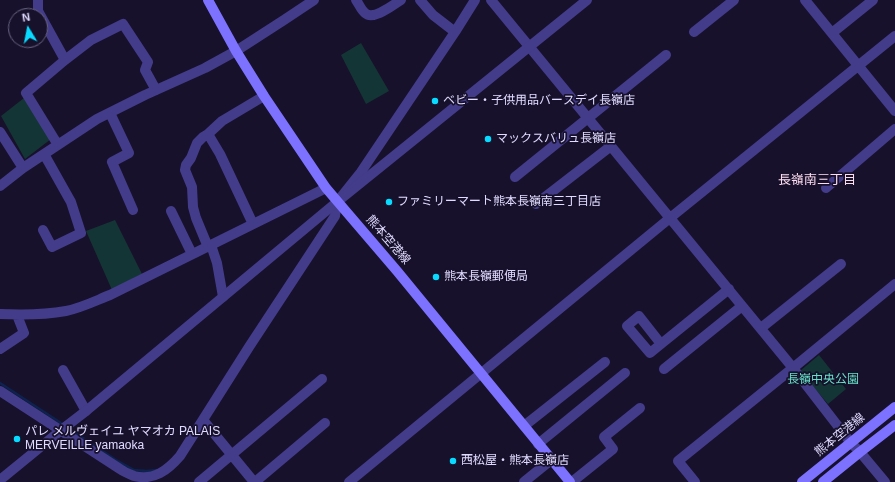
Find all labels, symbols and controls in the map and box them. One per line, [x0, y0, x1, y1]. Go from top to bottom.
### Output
north arrow [8, 8, 48, 48]
text: N [21, 11, 31, 24]
place label: ベビー・子供用品バースデイ長嶺店 [443, 94, 635, 108]
marker: ベビー・子供用品バースデイ長嶺店 [430, 96, 440, 106]
place label: マックスバリュ長嶺店 [496, 132, 616, 146]
marker: マックスバリュ長嶺店 [483, 134, 493, 144]
district label: 長嶺南三丁目 [778, 172, 856, 188]
place label: ファミリーマート熊本長嶺南三丁目店 [397, 195, 601, 209]
marker: ファミリーマート熊本長嶺南三丁目店 [384, 197, 394, 207]
street label: 熊本空港線 [363, 213, 413, 267]
place label: 熊本長嶺郵便局 [444, 270, 528, 284]
marker: 熊本長嶺郵便局 [431, 272, 441, 282]
park label: 長嶺中央公園 [787, 373, 859, 387]
street label: 熊本空港線 [812, 411, 868, 459]
place label: パレ メルヴェイユ ヤマオカ PALAIS MERVEILLE yamaoka [25, 425, 220, 453]
marker: パレ メルヴェイユ ヤマオカ PALAIS MERVEILLE yamaoka [12, 434, 22, 444]
place label: 西松屋・熊本長嶺店 [461, 454, 569, 468]
marker: 西松屋・熊本長嶺店 [448, 456, 458, 466]

